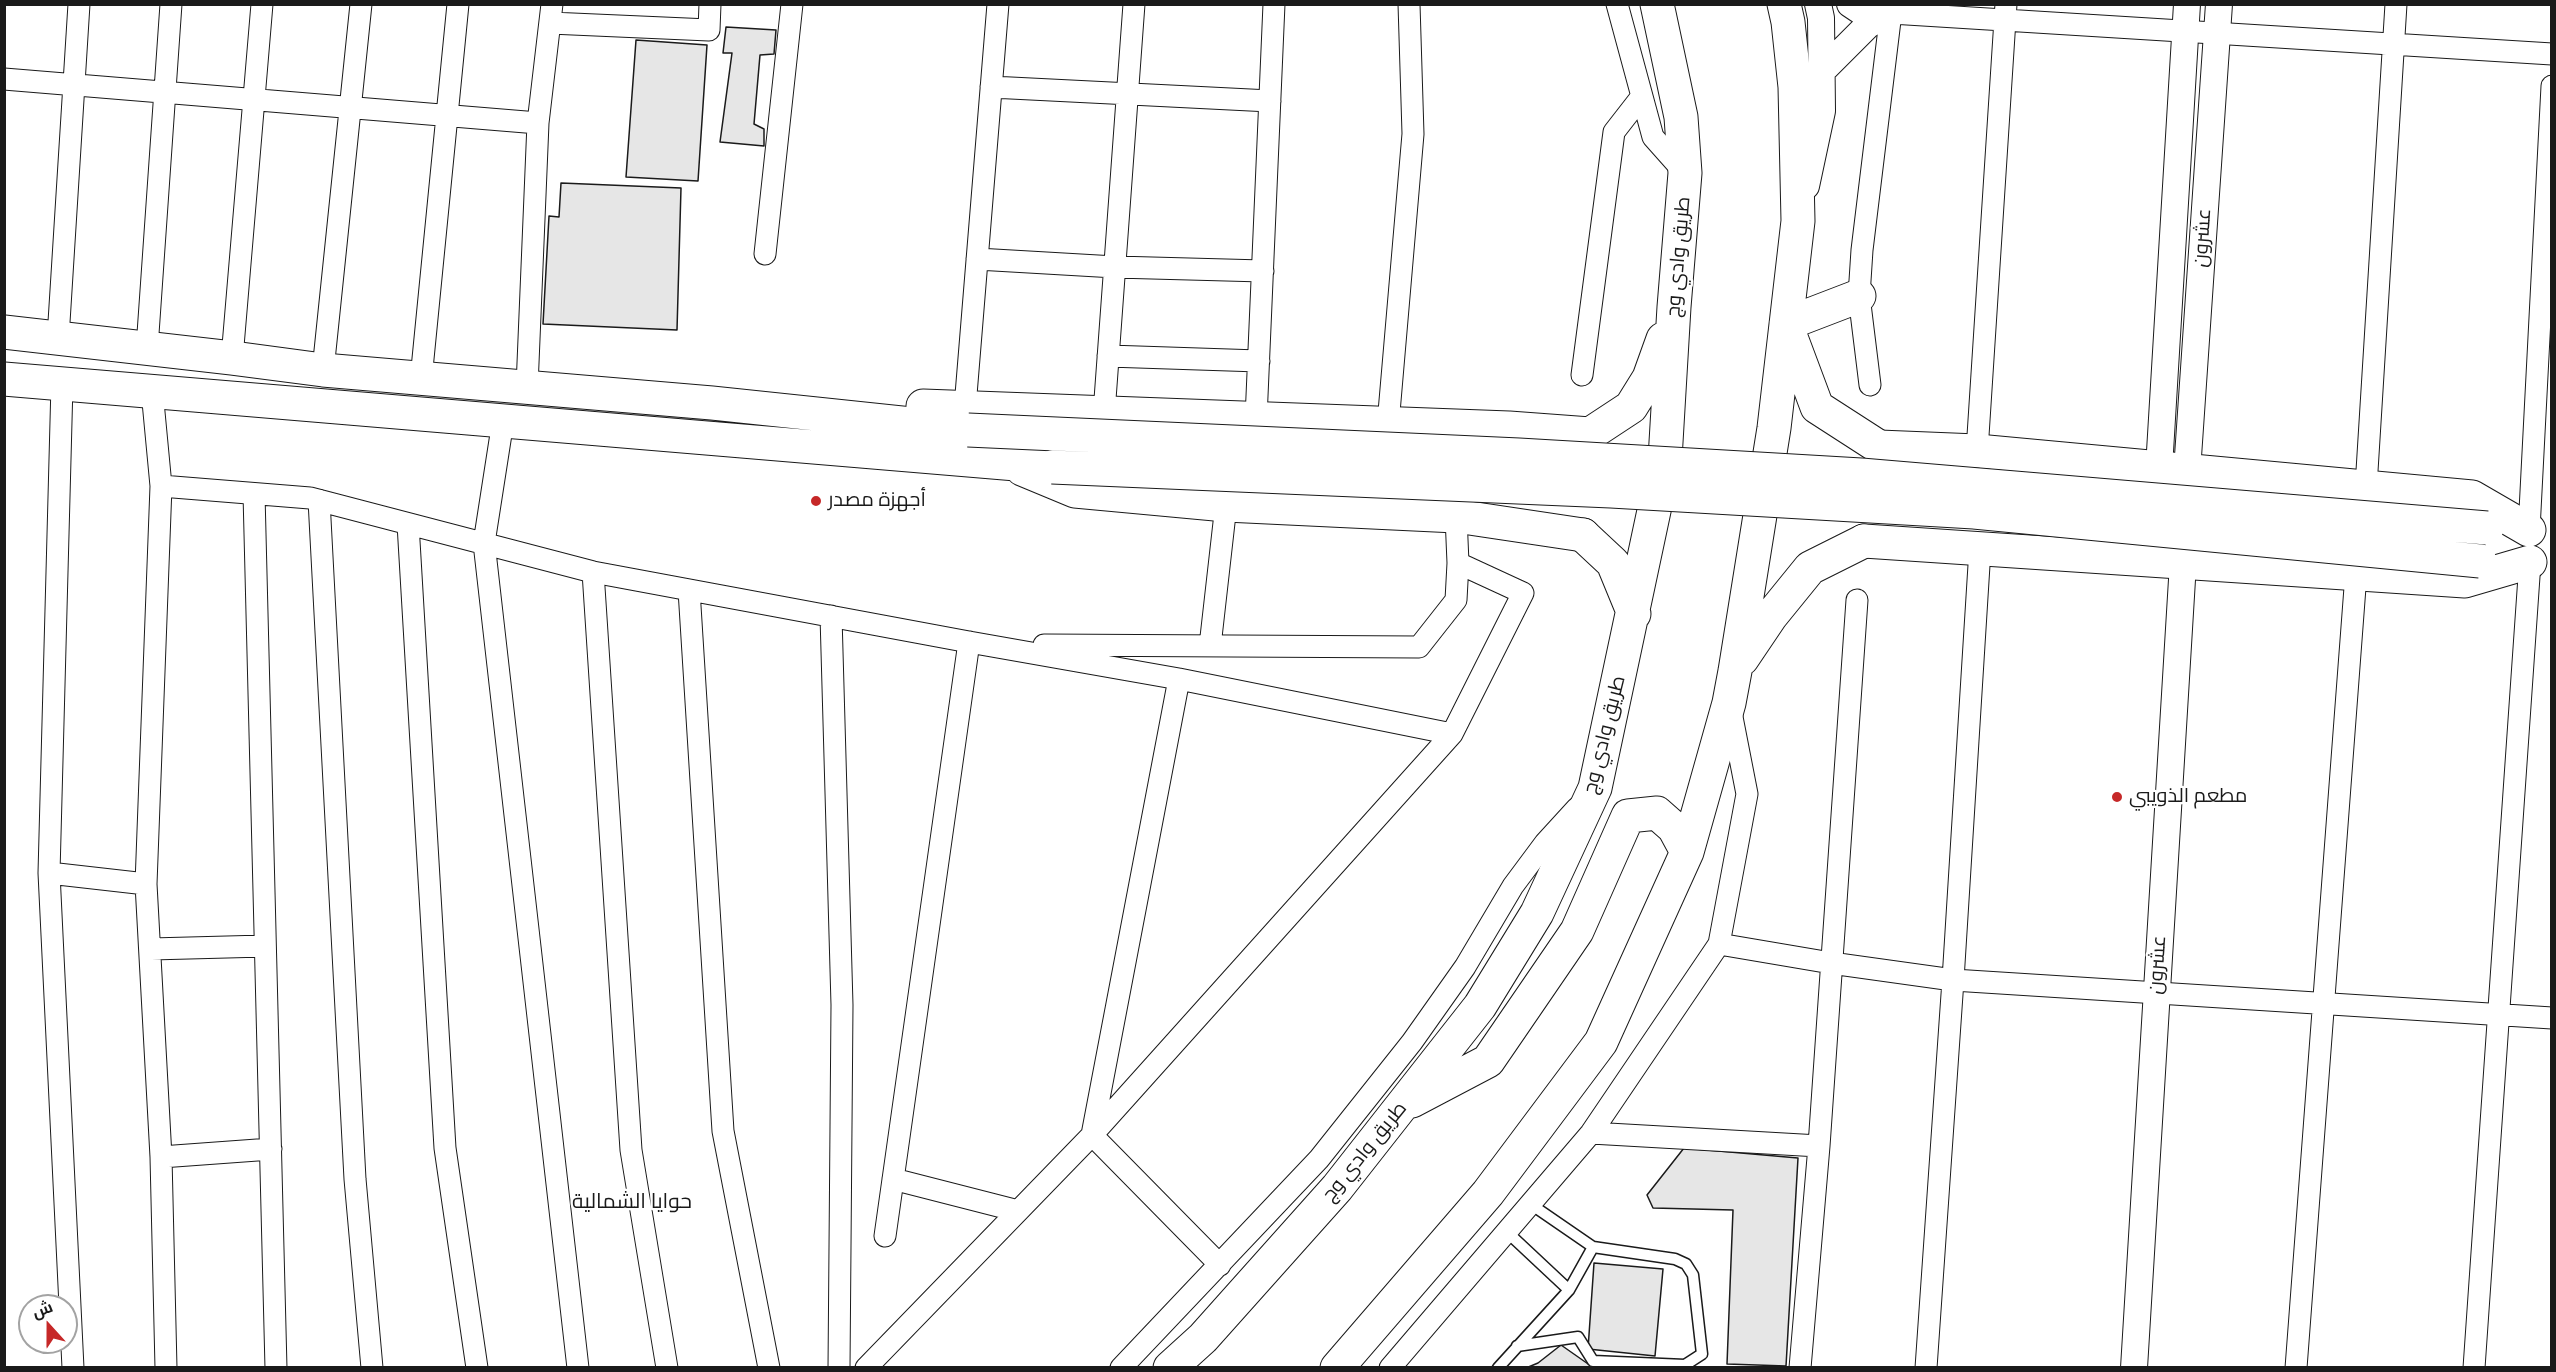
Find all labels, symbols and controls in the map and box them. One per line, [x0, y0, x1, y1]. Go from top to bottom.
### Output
street label: طريق وادي وج [1662, 196, 1696, 318]
street label: عشرون [2189, 208, 2217, 268]
place label: أجهزة مصدر [828, 489, 926, 513]
marker: أجهزة مصدر [809, 494, 823, 508]
street label: طريق وادي وج [1579, 673, 1631, 797]
place label: مطعم الذويبي [2129, 785, 2247, 809]
marker: مطعم الذويبي [2110, 790, 2124, 804]
street label: عشرون [2144, 935, 2172, 995]
street label: طريق وادي وج [1318, 1097, 1412, 1207]
district label: حوايا الشمالية [572, 1189, 692, 1215]
north arrow [18, 1294, 78, 1354]
text: ش [29, 1295, 56, 1323]

